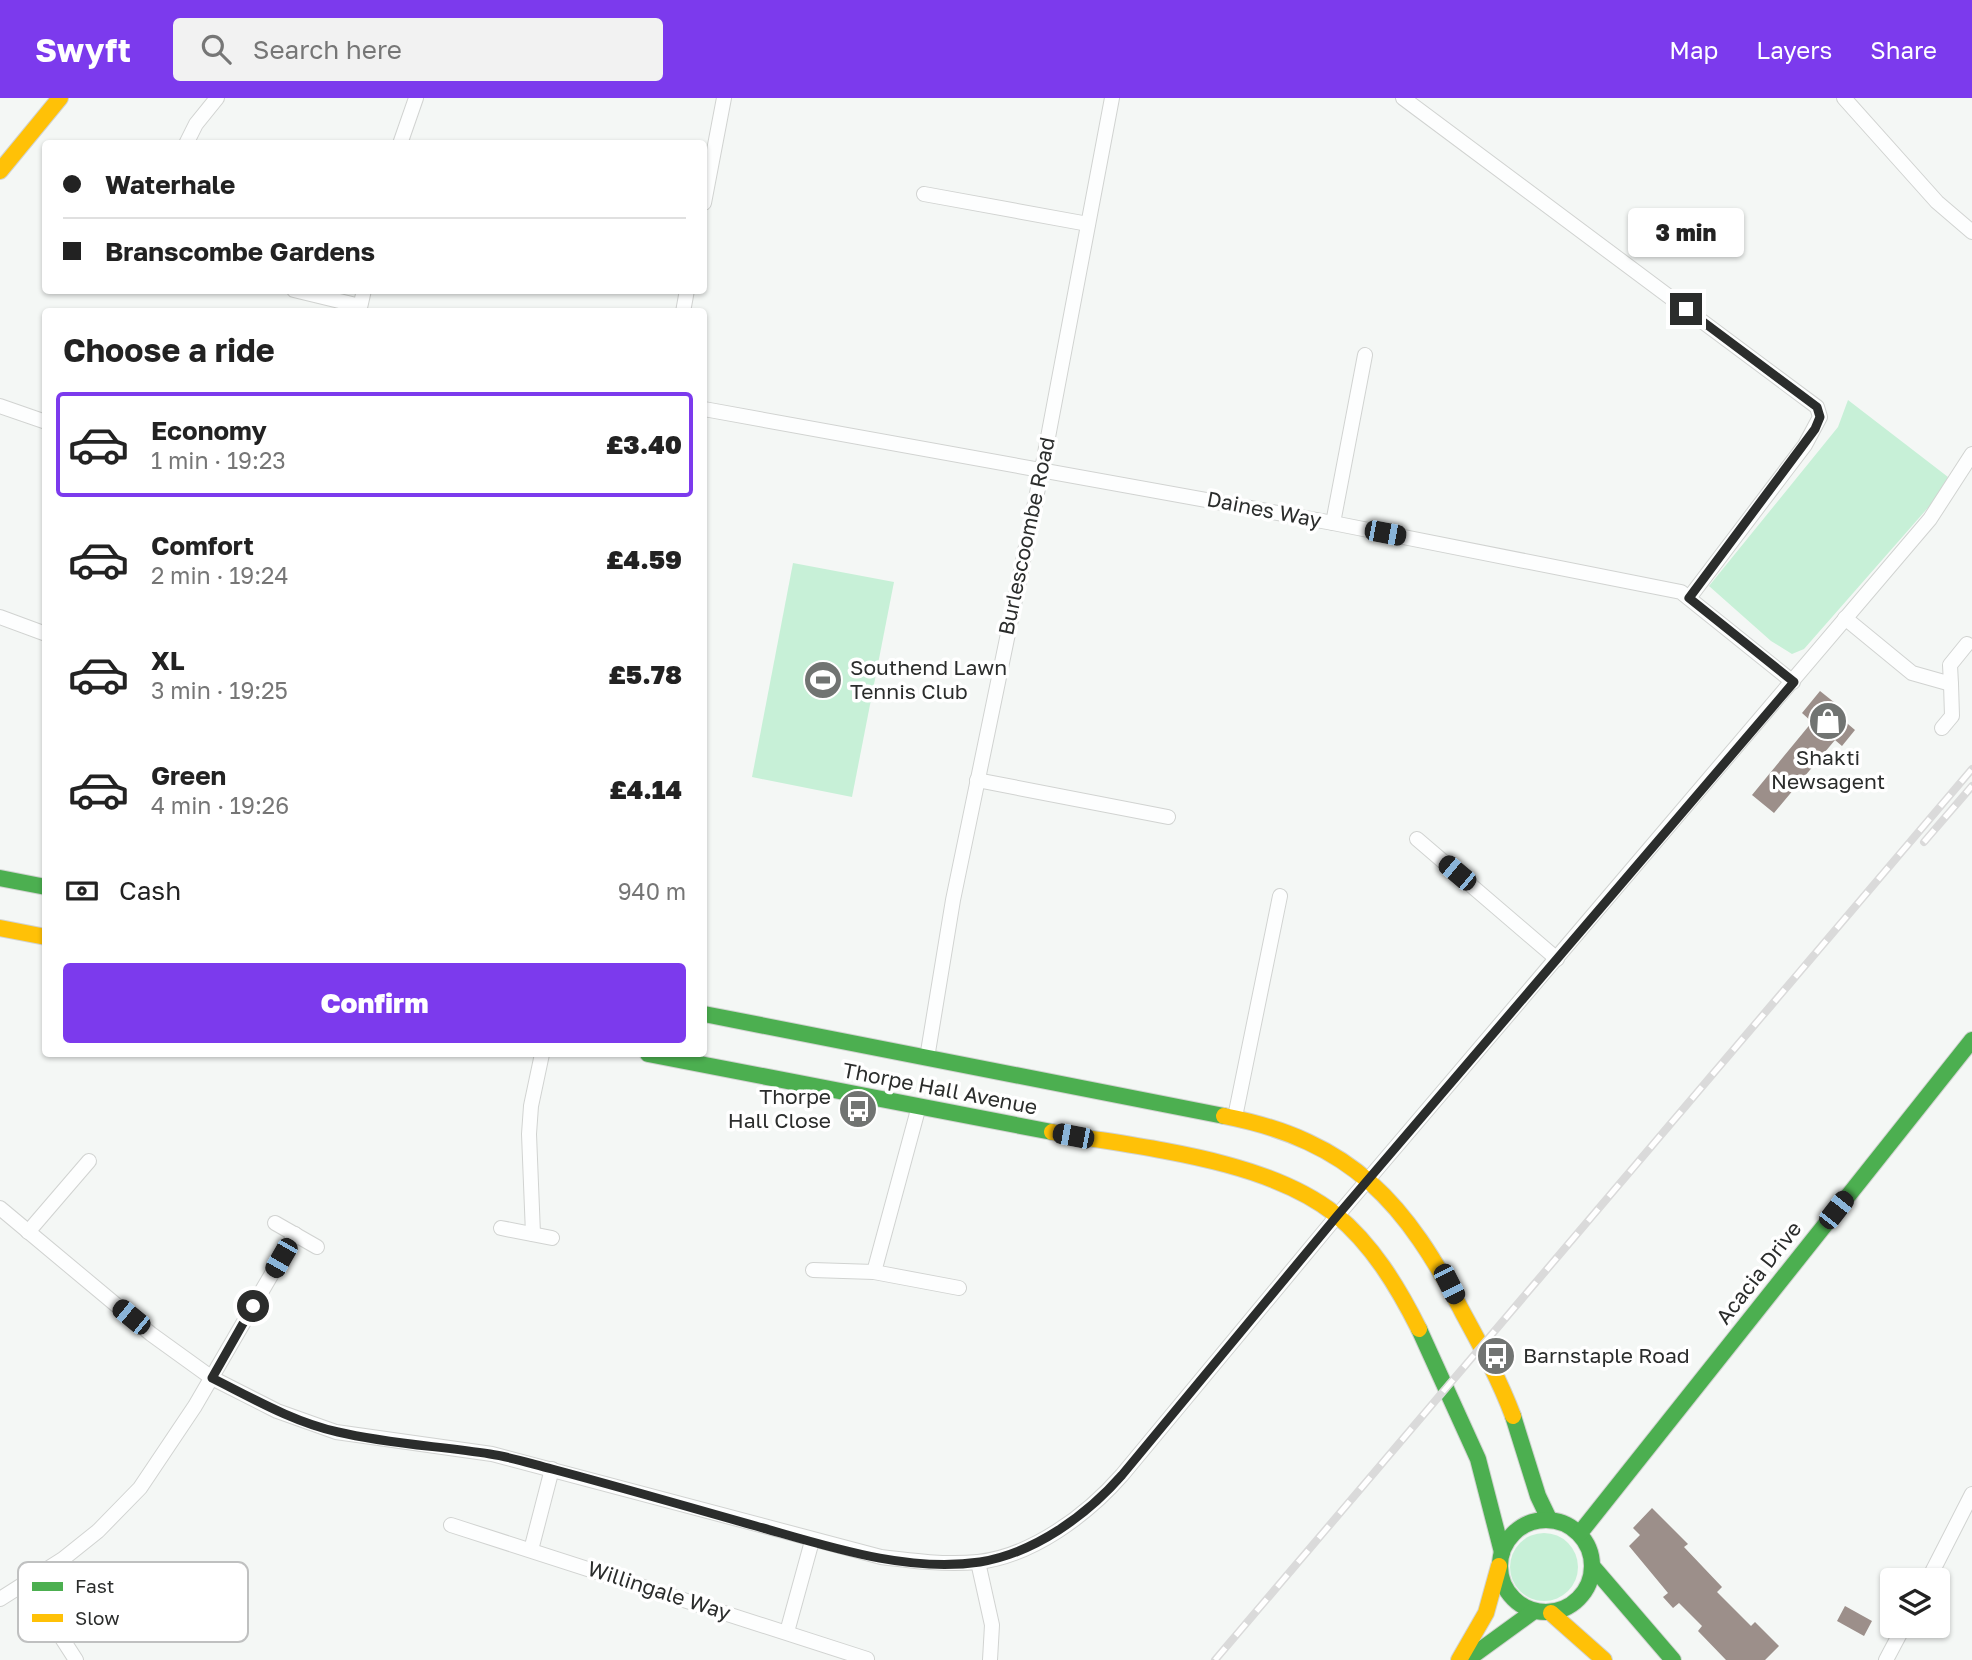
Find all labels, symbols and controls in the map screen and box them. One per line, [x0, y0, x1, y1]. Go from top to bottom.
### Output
search box [173, 18, 663, 81]
text: Swyft [35, 30, 131, 69]
icon: search [197, 30, 235, 68]
text: Search here [253, 34, 402, 65]
text: Map [1669, 35, 1718, 64]
text: Layers [1756, 35, 1832, 64]
text: Share [1870, 35, 1937, 64]
text: Waterhale [105, 169, 235, 200]
callout: 3 min [1628, 208, 1744, 256]
text: 3 min [1656, 218, 1716, 246]
text: Branscombe Gardens [105, 236, 375, 267]
route end [1670, 293, 1702, 325]
text: Choose a ride [63, 331, 275, 369]
icon: car [67, 413, 130, 476]
text: Economy [151, 415, 267, 446]
text: £3.40 [606, 429, 682, 460]
street label: Burlescoombe Road [992, 434, 1060, 637]
text: 1 min · 19:23 [151, 446, 286, 474]
street label: Daines Way [1205, 485, 1324, 533]
car [1363, 519, 1408, 547]
icon: car [67, 528, 130, 591]
text: Comfort [151, 530, 254, 561]
text: £4.59 [606, 544, 682, 575]
text: 2 min · 19:24 [151, 561, 289, 589]
icon: car [67, 643, 130, 706]
text: XL [151, 645, 185, 676]
place label: Southend Lawn Tennis Club [850, 654, 1007, 704]
text: £5.78 [608, 659, 682, 690]
sports icon: Southend Lawn Tennis Club [802, 659, 844, 701]
text: 3 min · 19:25 [151, 676, 288, 704]
shop icon: Shakti Newsagent [1807, 700, 1849, 742]
place label: Shakti Newsagent [1771, 744, 1885, 794]
icon: car [67, 758, 130, 821]
text: Green [151, 760, 226, 791]
text: £4.14 [609, 774, 682, 805]
text: 4 min · 19:26 [151, 791, 289, 819]
car [1435, 851, 1480, 895]
icon: cash [63, 872, 101, 910]
text: Cash [119, 875, 181, 906]
text: 940 m [618, 877, 686, 905]
button: Confirm [63, 963, 686, 1043]
street label: Thorpe Hall Avenue [841, 1056, 1040, 1120]
place label: Thorpe Hall Close [728, 1083, 831, 1133]
bus stop icon: Thorpe Hall Close [837, 1088, 879, 1130]
car [1051, 1122, 1096, 1150]
car [1815, 1187, 1858, 1233]
street label: Acacia Drive [1710, 1216, 1806, 1329]
car [262, 1235, 301, 1281]
car [1431, 1261, 1468, 1307]
route start [237, 1290, 269, 1322]
car [109, 1296, 154, 1338]
bus stop icon: Barnstaple Road [1475, 1335, 1517, 1377]
place label: Barnstaple Road [1523, 1342, 1690, 1368]
street label: Willingale Way [584, 1555, 734, 1626]
legend [18, 1562, 248, 1642]
map controls [1880, 1568, 1950, 1638]
button: layers [1880, 1568, 1950, 1638]
text: Fast [75, 1574, 114, 1597]
text: Slow [75, 1606, 120, 1629]

